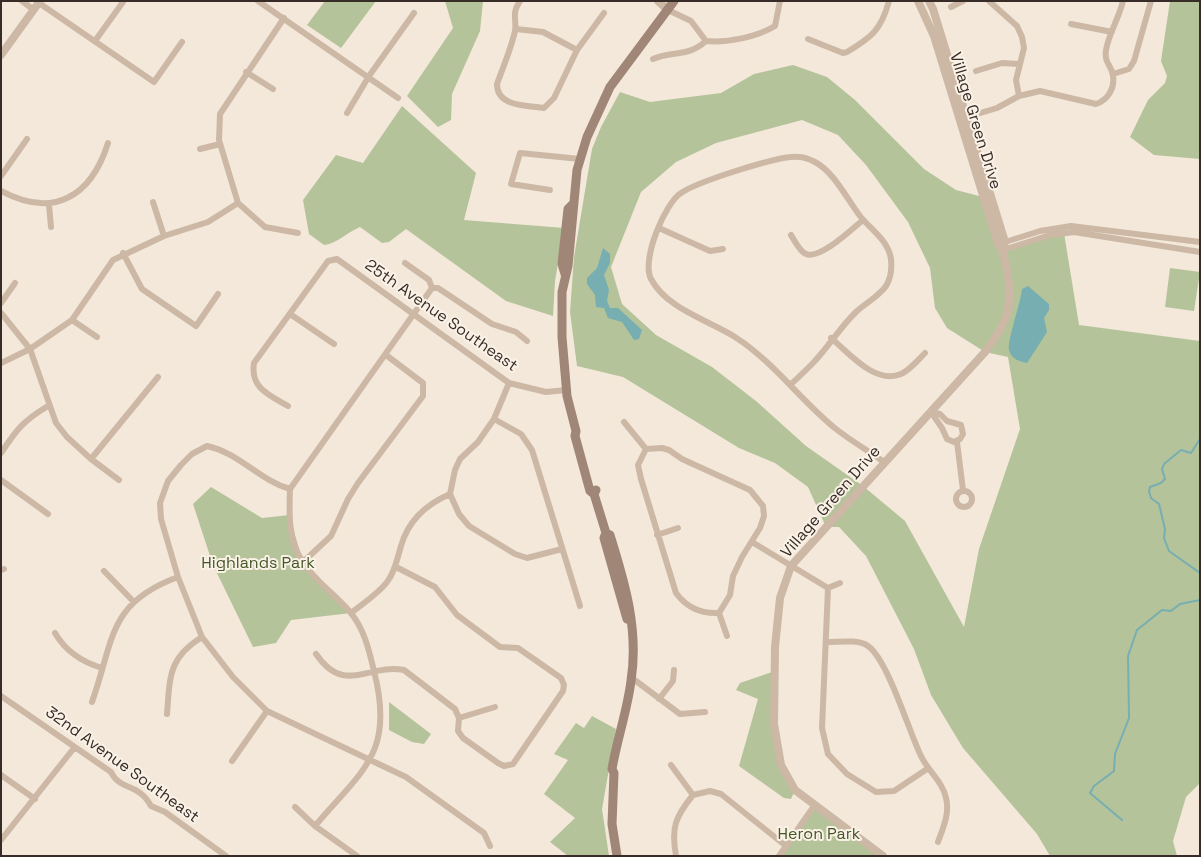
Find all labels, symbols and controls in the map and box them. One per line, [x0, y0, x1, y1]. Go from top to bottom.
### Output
street label: Village Green Drive [945, 50, 1005, 192]
street label: 25th Avenue Southeast [361, 256, 521, 376]
street label: Village Green Drive [777, 442, 885, 562]
park label: Highlands Park [201, 554, 315, 574]
street label: 32nd Avenue Southeast [42, 703, 202, 827]
park label: Heron Park [778, 825, 860, 845]

